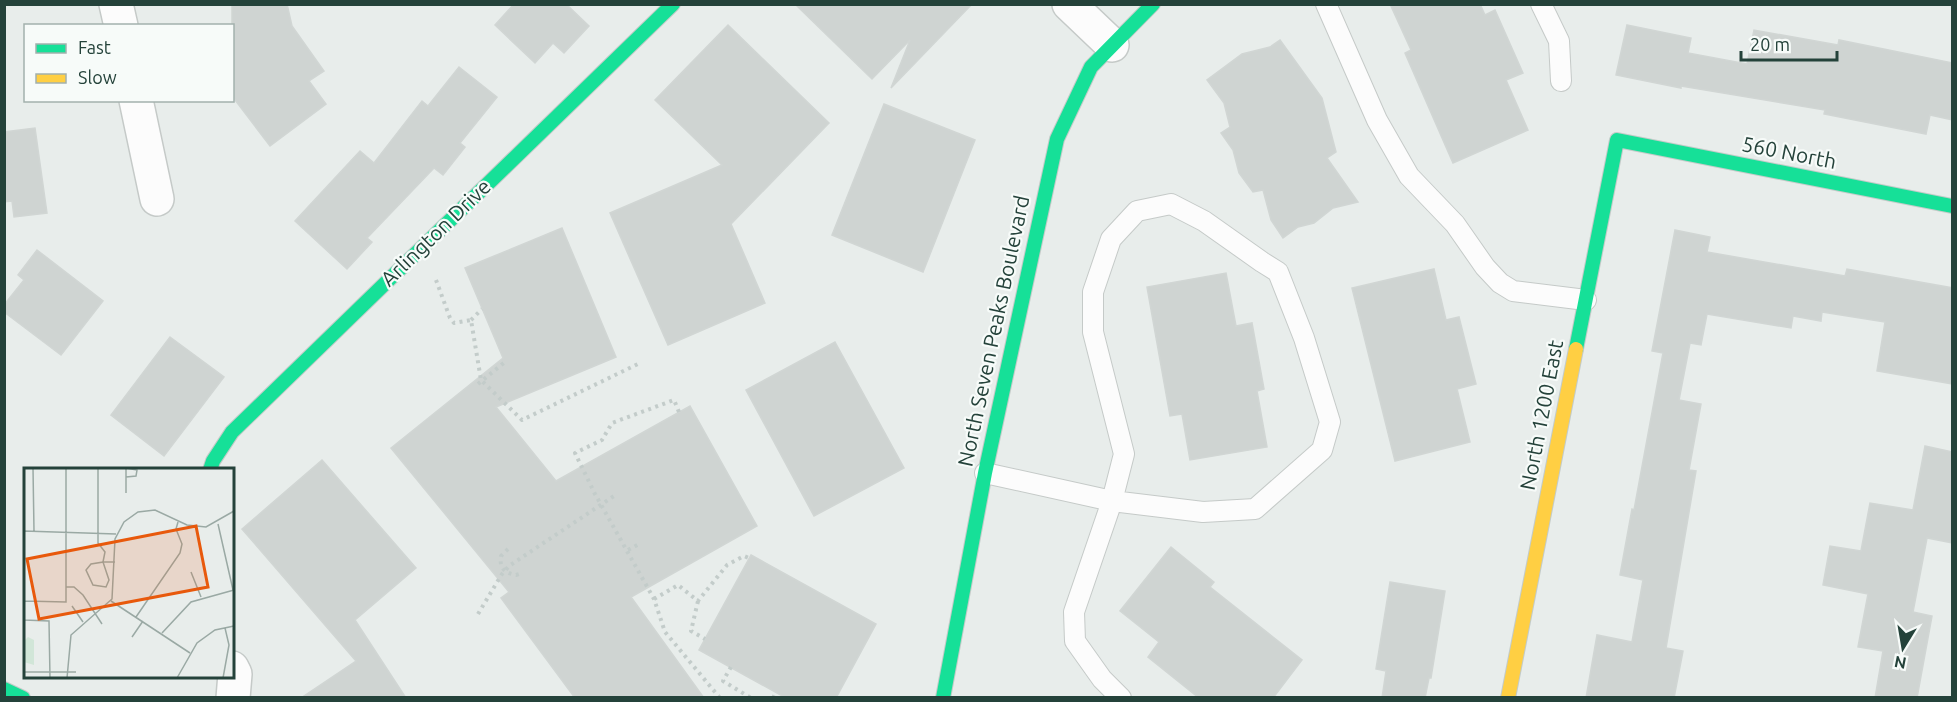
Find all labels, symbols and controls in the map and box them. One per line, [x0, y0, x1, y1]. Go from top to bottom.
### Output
legend [24, 24, 234, 102]
scale bar [1741, 24, 1837, 62]
text: 20 m [1750, 34, 1790, 54]
text: Fast [78, 37, 111, 57]
text: Slow [78, 67, 117, 87]
street label: 560 North [1740, 131, 1839, 173]
street label: Arlington Drive [375, 174, 495, 291]
street label: North Seven Peaks Boulevard [953, 193, 1034, 469]
street label: North 1200 East [1515, 338, 1567, 492]
inset map [24, 468, 234, 678]
north arrow [1873, 618, 1933, 678]
text: N [1893, 653, 1908, 673]

